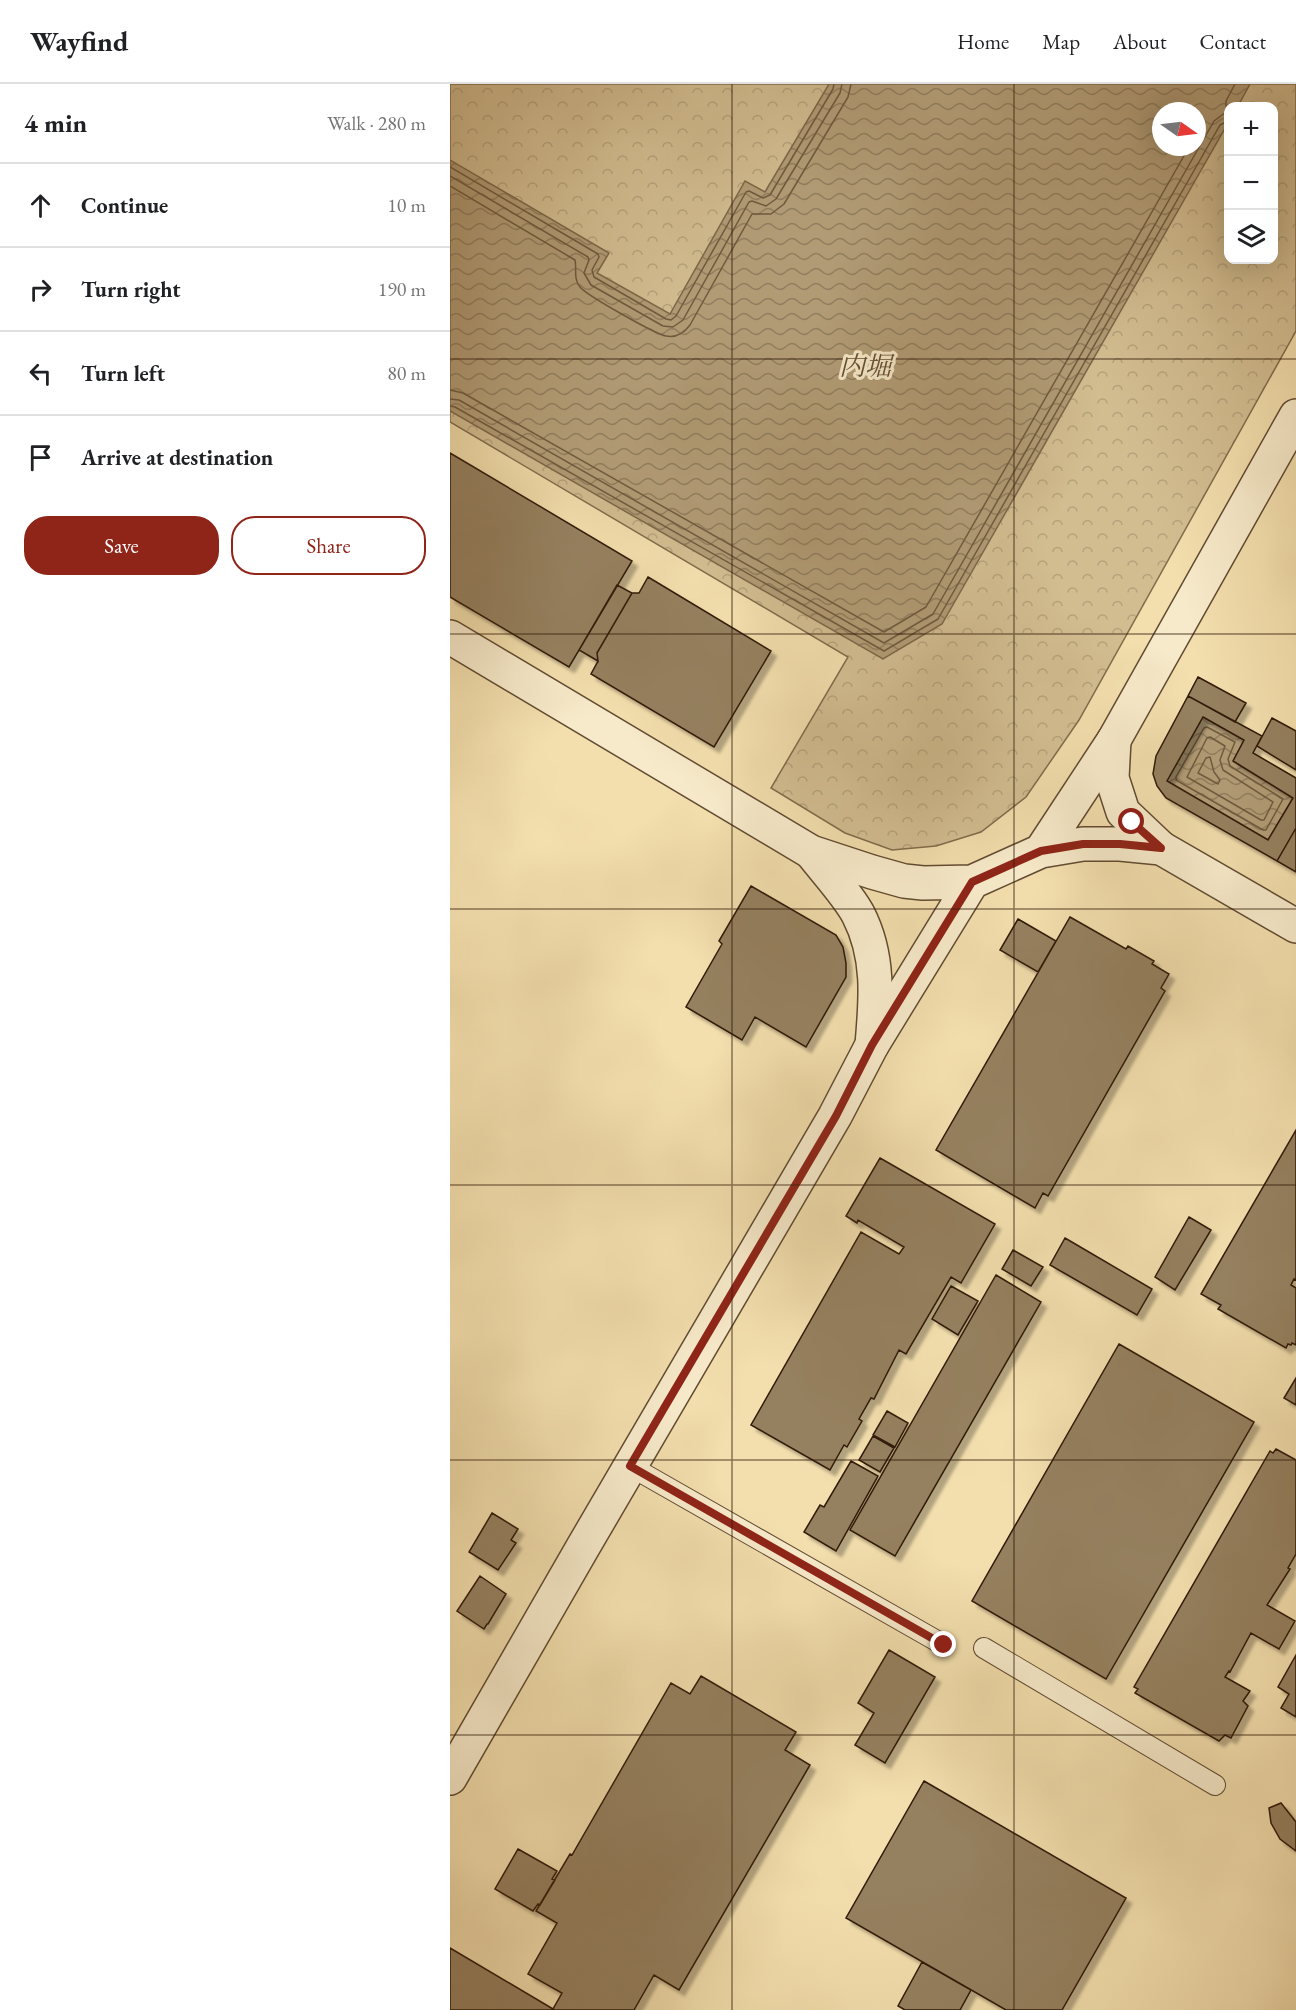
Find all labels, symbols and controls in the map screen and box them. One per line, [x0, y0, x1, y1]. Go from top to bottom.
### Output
text: Wayfind [30, 23, 128, 59]
text: Home [957, 28, 1009, 55]
text: Map [1042, 28, 1080, 55]
text: About [1113, 28, 1166, 55]
text: Contact [1199, 28, 1266, 55]
north arrow [1152, 102, 1206, 156]
map controls [1224, 102, 1278, 264]
button: + [1224, 102, 1278, 156]
text: 4 min [24, 106, 87, 140]
text: Walk · 280 m [327, 110, 426, 136]
button: − [1224, 156, 1278, 210]
icon: ahead [24, 189, 57, 222]
text: Continue [81, 191, 168, 220]
text: 10 m [387, 192, 426, 218]
button: layers [1224, 210, 1278, 264]
icon: right [24, 273, 57, 306]
text: Turn right [81, 275, 180, 304]
text: 190 m [378, 276, 426, 302]
water label: 内堀 [839, 349, 895, 383]
icon: left [24, 357, 57, 390]
text: Turn left [81, 359, 165, 388]
text: 80 m [387, 360, 426, 386]
icon: arrive [24, 441, 57, 474]
text: Arrive at destination [81, 443, 273, 472]
button: Save [24, 516, 219, 575]
button: Share [231, 516, 426, 575]
route start [1118, 808, 1144, 834]
route end [930, 1631, 956, 1657]

